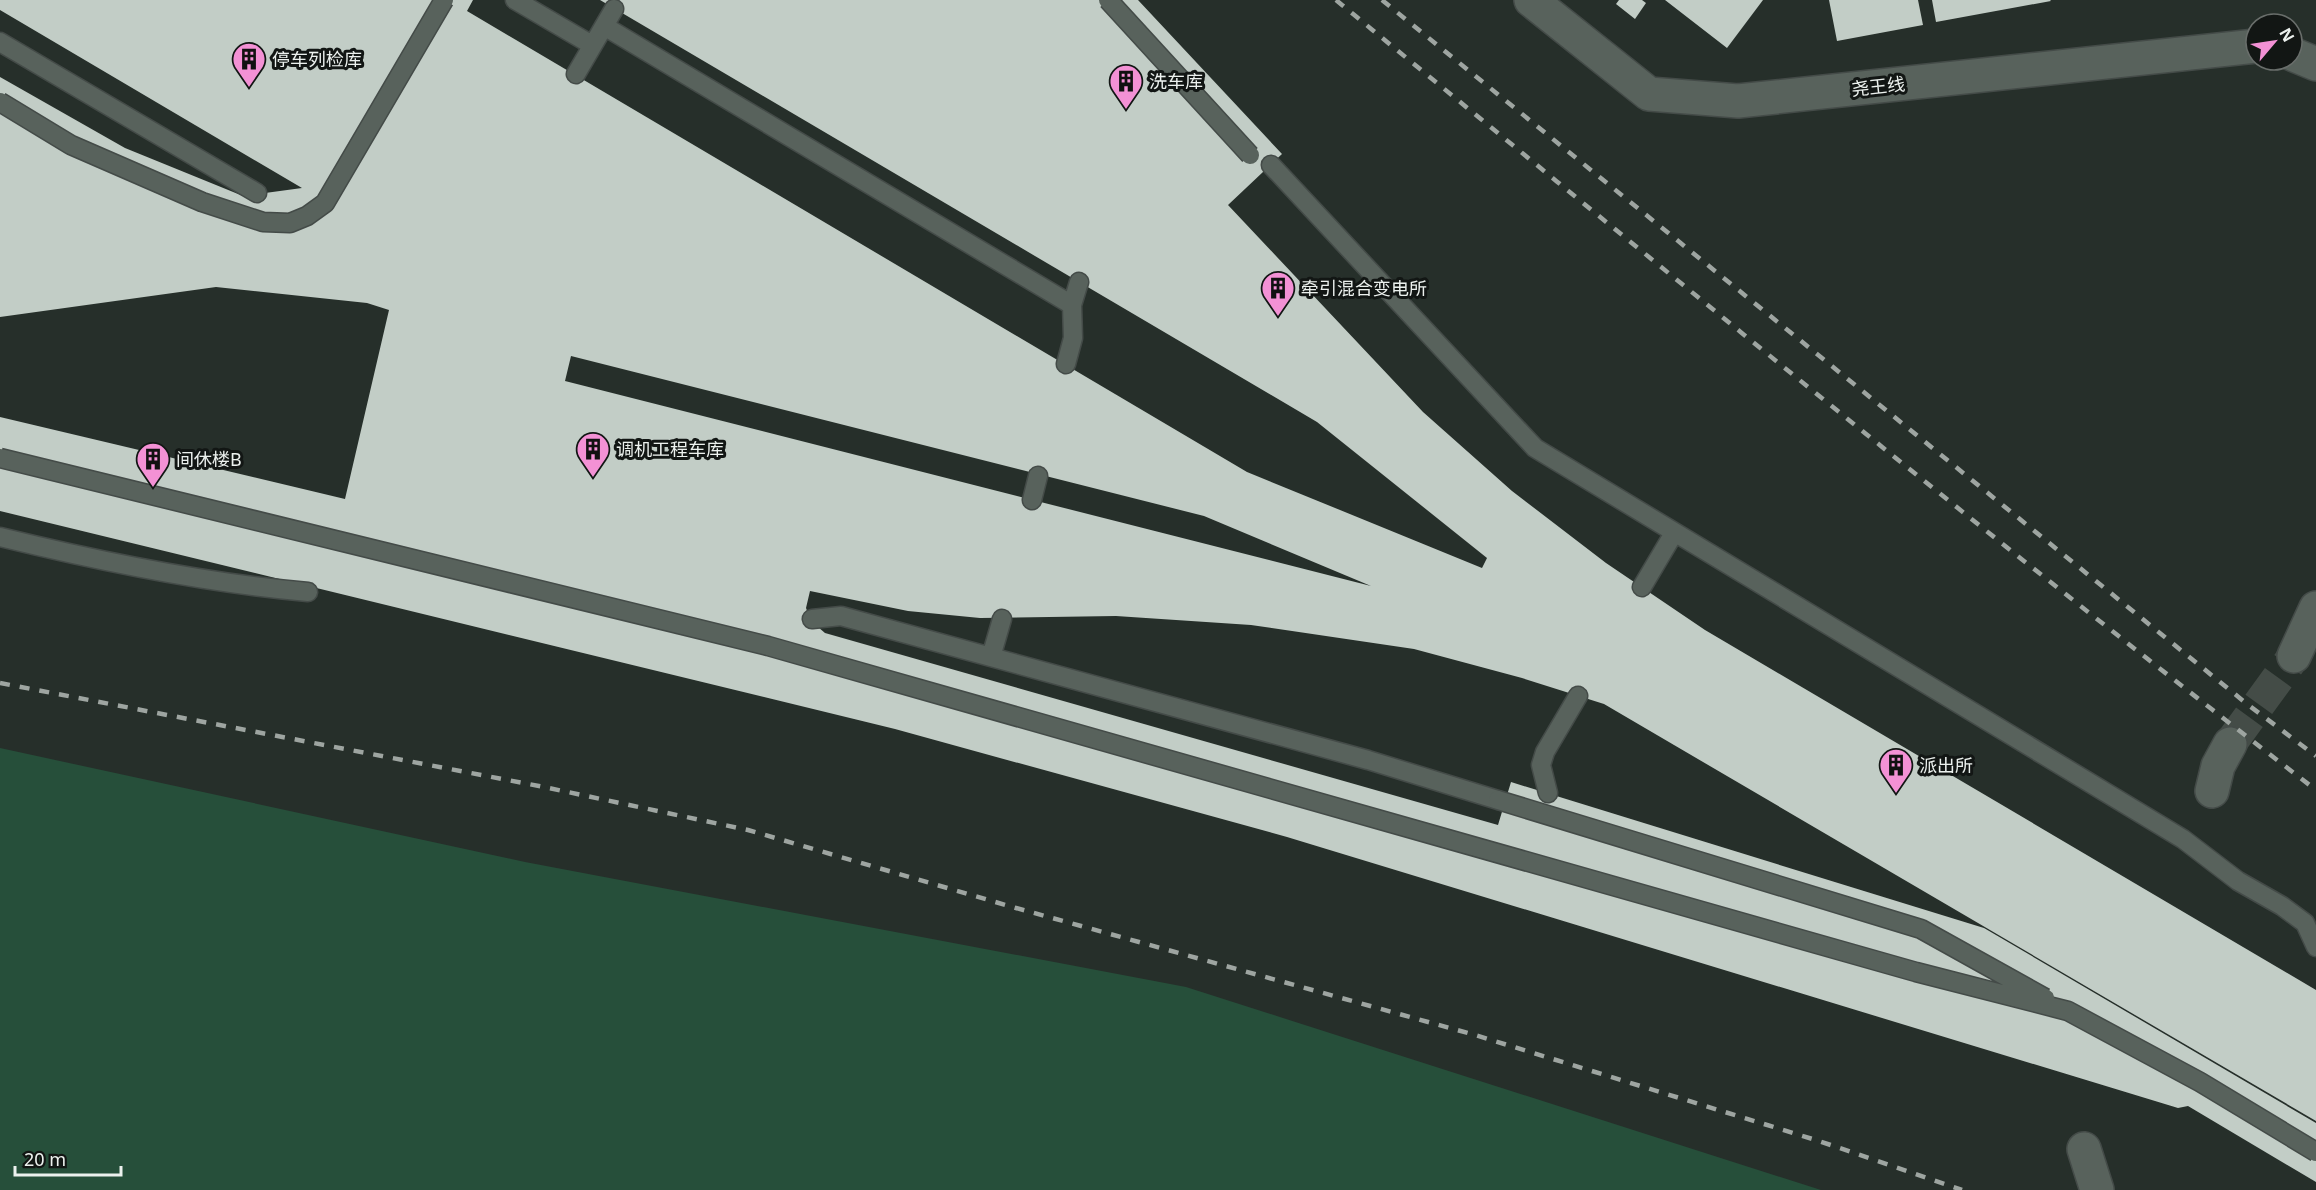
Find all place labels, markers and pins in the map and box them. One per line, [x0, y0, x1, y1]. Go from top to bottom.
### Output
building icon: 停车列检库 [231, 41, 267, 88]
place label: 停车列检库 [272, 47, 362, 71]
building icon: 洗车库 [1108, 63, 1144, 110]
place label: 洗车库 [1149, 69, 1203, 93]
building icon: 牵引混合变电所 [1260, 270, 1296, 317]
place label: 牵引混合变电所 [1301, 276, 1427, 300]
building icon: 调机工程车库 [575, 431, 611, 478]
place label: 调机工程车库 [616, 437, 724, 461]
building icon: 间休楼B [135, 441, 171, 488]
place label: 间休楼B [176, 447, 242, 471]
building icon: 派出所 [1878, 747, 1914, 794]
place label: 派出所 [1919, 753, 1973, 777]

